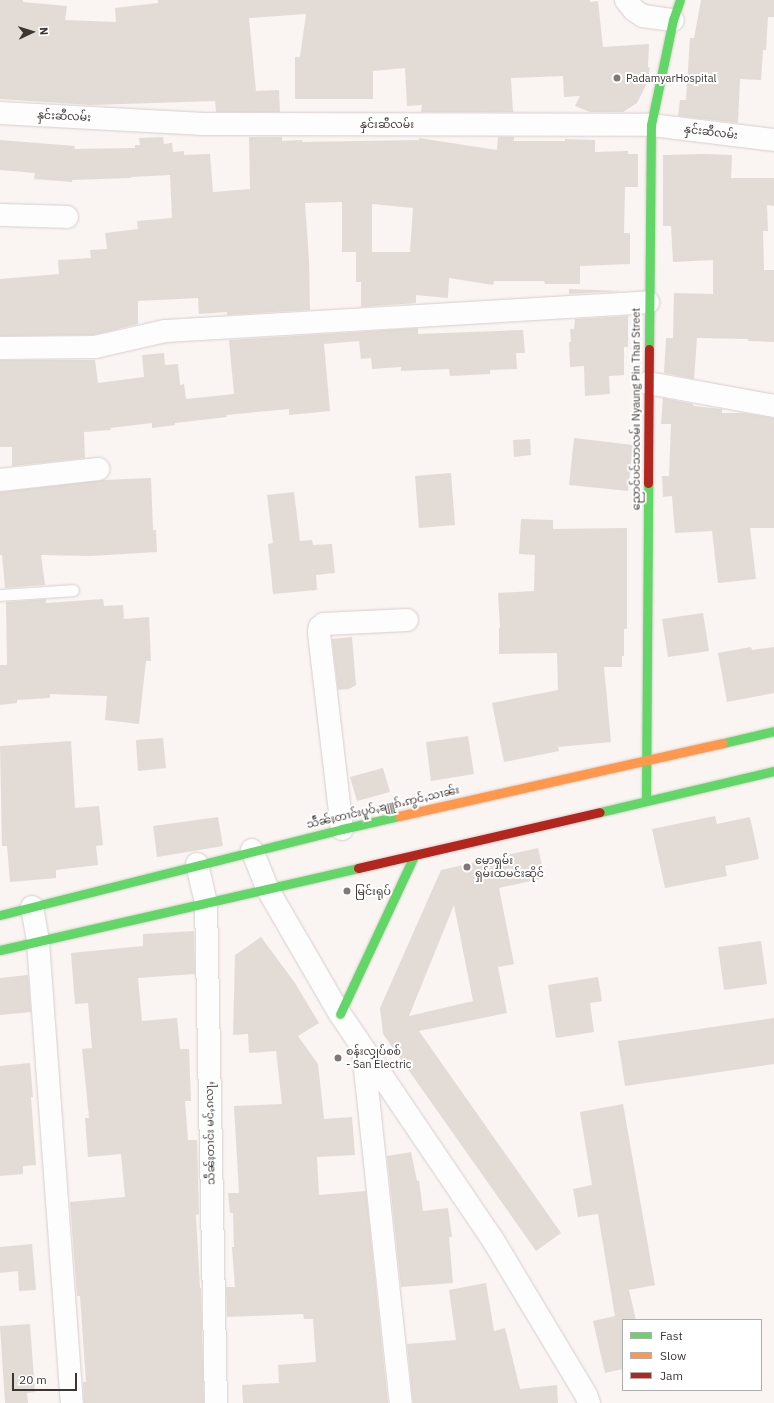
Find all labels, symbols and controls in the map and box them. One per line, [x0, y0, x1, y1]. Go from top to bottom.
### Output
north arrow [12, 12, 52, 52]
text: N [37, 27, 51, 36]
place label: PadamyarHospital [626, 71, 717, 85]
marker: PadamyarHospital [611, 72, 623, 84]
street label: နှင်းဆီလမ်း [37, 108, 91, 124]
street label: နှင်းဆီလမ်း [360, 117, 414, 131]
street label: နှင်းဆီလမ်း [683, 122, 739, 142]
street label: ညောင်ပင်သာလမ်း Nyaung Pin Thar Street [629, 308, 643, 510]
street label: သဵႅၼ်ႈတၢင်းပူဝ်ႇၶျူၵ်ႉဢွင်ႇသၢၼ်း [305, 783, 461, 831]
place label: မောရှမ်း ရှမ်းထမင်းဆိုင် [475, 854, 544, 880]
marker: မောရှမ်း ရှမ်းထမင်းဆိုင် [462, 862, 472, 872]
place label: မြင်းရုပ် [355, 884, 391, 898]
marker: မြင်းရုပ် [342, 886, 352, 896]
place label: စန်းလျှပ်စစ် - San Electric [346, 1045, 411, 1071]
marker: စန်းလျှပ်စစ် - San Electric [333, 1053, 343, 1063]
street label: သဵၼ်ႈတၢင်း မင်ႇၵလႃႇ [202, 1081, 218, 1185]
legend [622, 1319, 762, 1391]
text: Fast [660, 1328, 683, 1343]
text: Slow [660, 1348, 686, 1363]
scale bar [14, 1365, 79, 1391]
text: Jam [660, 1368, 683, 1383]
text: 20 m [19, 1372, 47, 1387]

